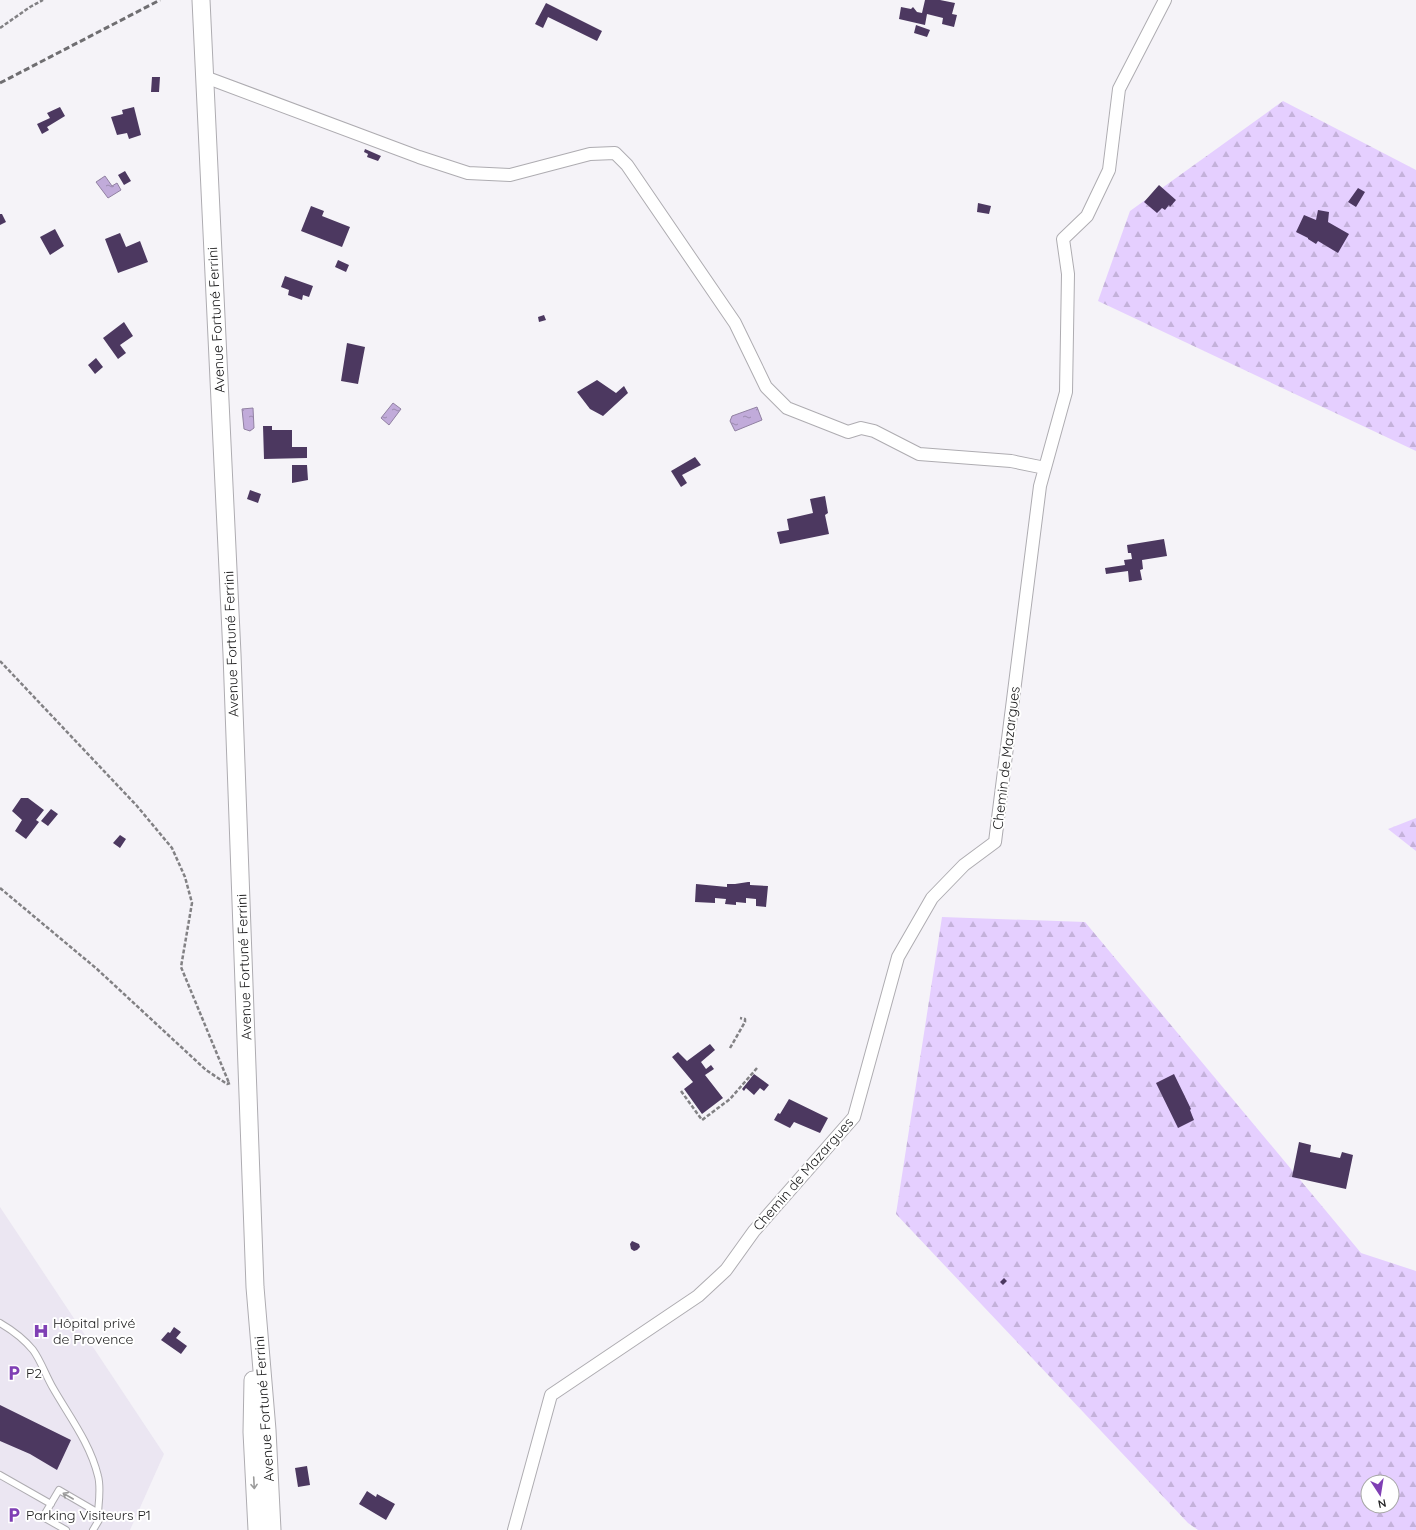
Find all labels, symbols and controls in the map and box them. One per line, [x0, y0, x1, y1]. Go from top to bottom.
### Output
street label: Avenue Fortuné Ferrini [203, 246, 229, 394]
street label: Avenue Fortuné Ferrini [219, 571, 243, 717]
street label: Chemin de Mazargues [988, 685, 1024, 831]
street label: Avenue Fortuné Ferrini [232, 894, 256, 1040]
street label: Chemin de Mazargues [749, 1114, 857, 1234]
place label: Hôpital privé de Provence [53, 1314, 135, 1348]
hospital icon: Hôpital privé de Provence [32, 1322, 50, 1340]
street label: Avenue Fortuné Ferrini [250, 1335, 278, 1483]
parking icon: P2 [5, 1364, 23, 1382]
place label: P2 [26, 1364, 42, 1382]
north arrow [1360, 1474, 1400, 1514]
one-way arrow [251, 1476, 258, 1489]
one-way arrow [63, 1491, 75, 1499]
text: N [1377, 1496, 1387, 1511]
parking icon: Parking Visiteurs P1 [5, 1506, 23, 1524]
place label: Parking Visiteurs P1 [26, 1506, 151, 1524]

